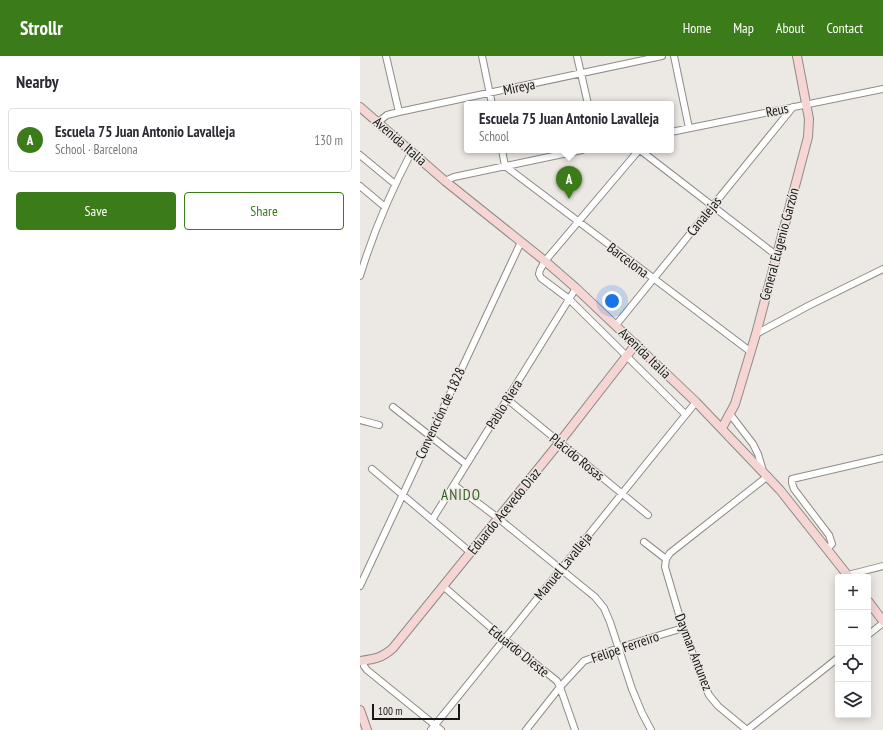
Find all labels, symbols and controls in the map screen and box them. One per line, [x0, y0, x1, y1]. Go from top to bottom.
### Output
text: Strollr [20, 16, 63, 40]
text: Home [683, 19, 711, 37]
text: Map [733, 19, 754, 37]
text: About [776, 19, 805, 37]
text: Contact [827, 19, 863, 37]
text: Nearby [16, 71, 59, 93]
street label: Mireya [501, 75, 537, 99]
street label: Reus [764, 99, 790, 121]
popup [464, 101, 674, 153]
text: Escuela 75 Juan Antonio Lavalleja [479, 109, 659, 128]
street label: Avenida Italia [369, 113, 431, 169]
text: Escuela 75 Juan Antonio Lavalleja [55, 122, 235, 141]
text: School [479, 128, 509, 145]
text: A [27, 132, 33, 149]
text: 130 m [314, 132, 343, 149]
text: School · Barcelona [55, 141, 138, 158]
pin: A [556, 166, 582, 199]
street label: General Eugenio Garzón [755, 186, 803, 302]
button: Save [16, 192, 176, 230]
button: Share [184, 192, 344, 230]
street label: Canalejas [683, 192, 726, 240]
street label: Barcelona [604, 238, 652, 282]
your location [602, 291, 622, 311]
street label: Avenida Italia [615, 324, 675, 382]
street label: Convención de 1828 [411, 364, 469, 462]
street label: Pablo Riera [482, 376, 526, 432]
street label: Plácido Rosas [546, 429, 608, 485]
street label: Eduardo Acevedo Diaz [464, 464, 544, 558]
district label: ANIDO [441, 485, 481, 504]
street label: Manuel Lavalleja [530, 529, 596, 603]
map controls [835, 574, 871, 718]
button: + [835, 574, 871, 610]
button: − [835, 610, 871, 646]
street label: Dayman Antunez [671, 611, 717, 693]
street label: Eduardo Dieste [485, 621, 553, 681]
street label: Felipe Ferreiro [589, 627, 661, 667]
button: locate [835, 646, 871, 682]
button: layers [835, 682, 871, 718]
scale bar [372, 702, 460, 721]
text: 100 m [378, 704, 402, 718]

